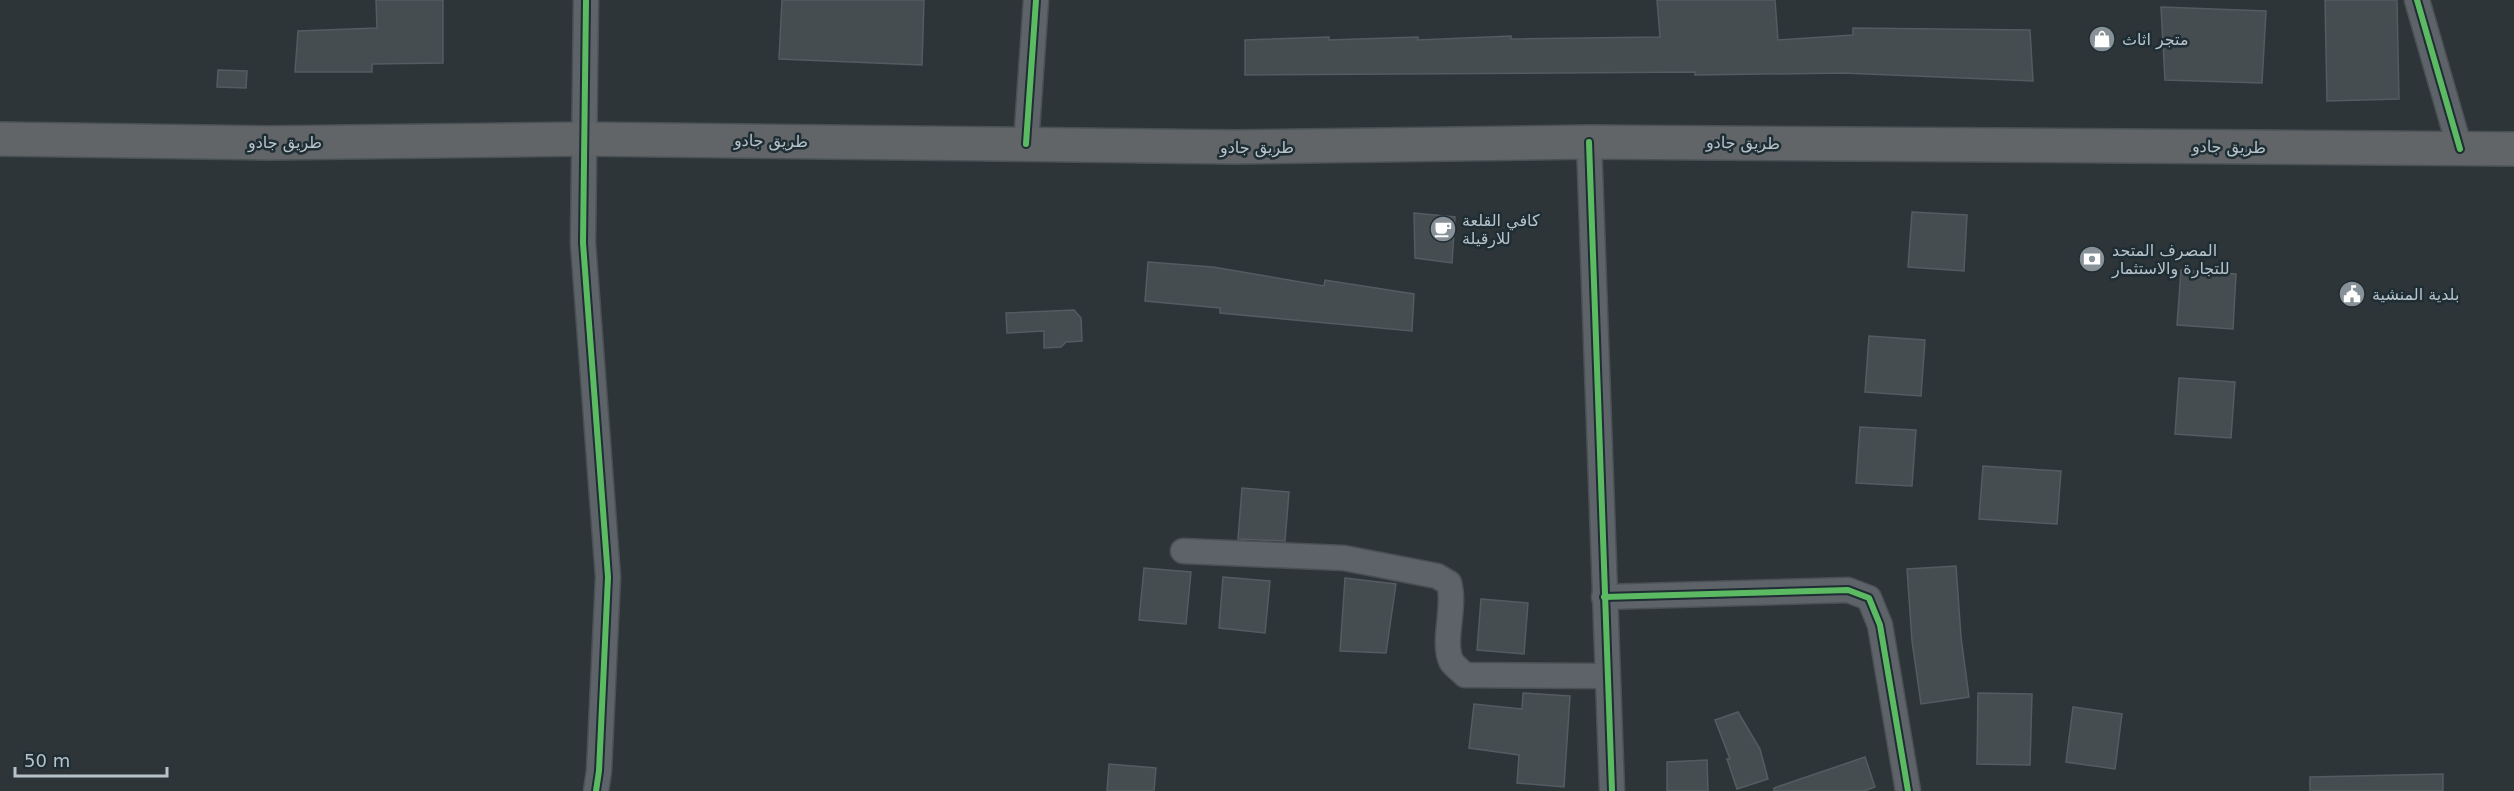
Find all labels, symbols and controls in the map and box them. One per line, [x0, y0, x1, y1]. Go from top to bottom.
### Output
shop icon: متجر اثاث [2087, 24, 2117, 54]
place label: متجر اثاث [2122, 30, 2188, 50]
street label: طريق جادو [733, 131, 808, 152]
street label: طريق جادو [247, 133, 322, 153]
street label: طريق جادو [1705, 133, 1780, 154]
street label: طريق جادو [2191, 137, 2266, 158]
street label: طريق جادو [1219, 138, 1294, 158]
place label: كافي القلعة للارقيلة [1462, 211, 1540, 249]
cafe icon: كافي القلعة للارقيلة [1428, 214, 1458, 244]
place label: المصرف المتحد للتجارة والاستثمار [2111, 241, 2230, 279]
bank icon: المصرف المتحد للتجارة والاستثمار [2077, 244, 2107, 274]
public building icon: بلدية المنشية [2337, 279, 2367, 309]
place label: بلدية المنشية [2372, 285, 2459, 304]
scale bar [15, 740, 166, 778]
text: 50 m [24, 750, 70, 771]

